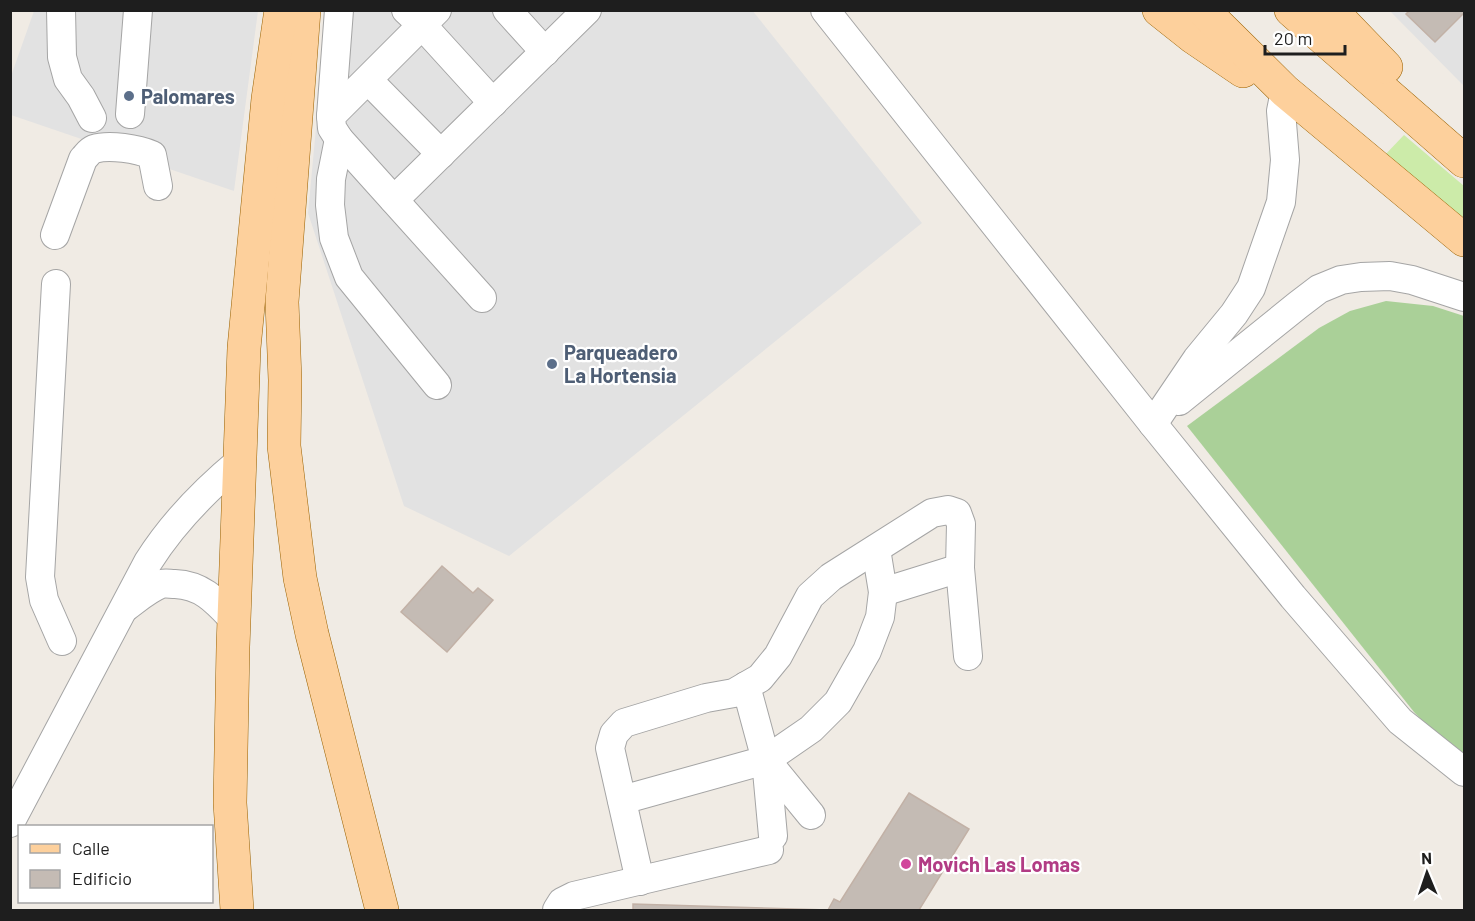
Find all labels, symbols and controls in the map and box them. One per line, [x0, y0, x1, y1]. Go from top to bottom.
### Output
scale bar [1265, 18, 1344, 56]
text: 20 m [1274, 27, 1312, 49]
place label: Palomares [141, 84, 235, 108]
marker: Palomares [122, 89, 136, 103]
place label: Parqueadero La Hortensia [564, 340, 678, 387]
marker: Parqueadero La Hortensia [545, 357, 559, 371]
legend [18, 825, 213, 903]
text: Calle [72, 837, 110, 859]
north arrow [1397, 843, 1457, 903]
text: N [1421, 848, 1432, 867]
place label: Movich Las Lomas [918, 852, 1080, 876]
marker: Movich Las Lomas [899, 857, 913, 871]
text: Edificio [72, 867, 132, 889]

